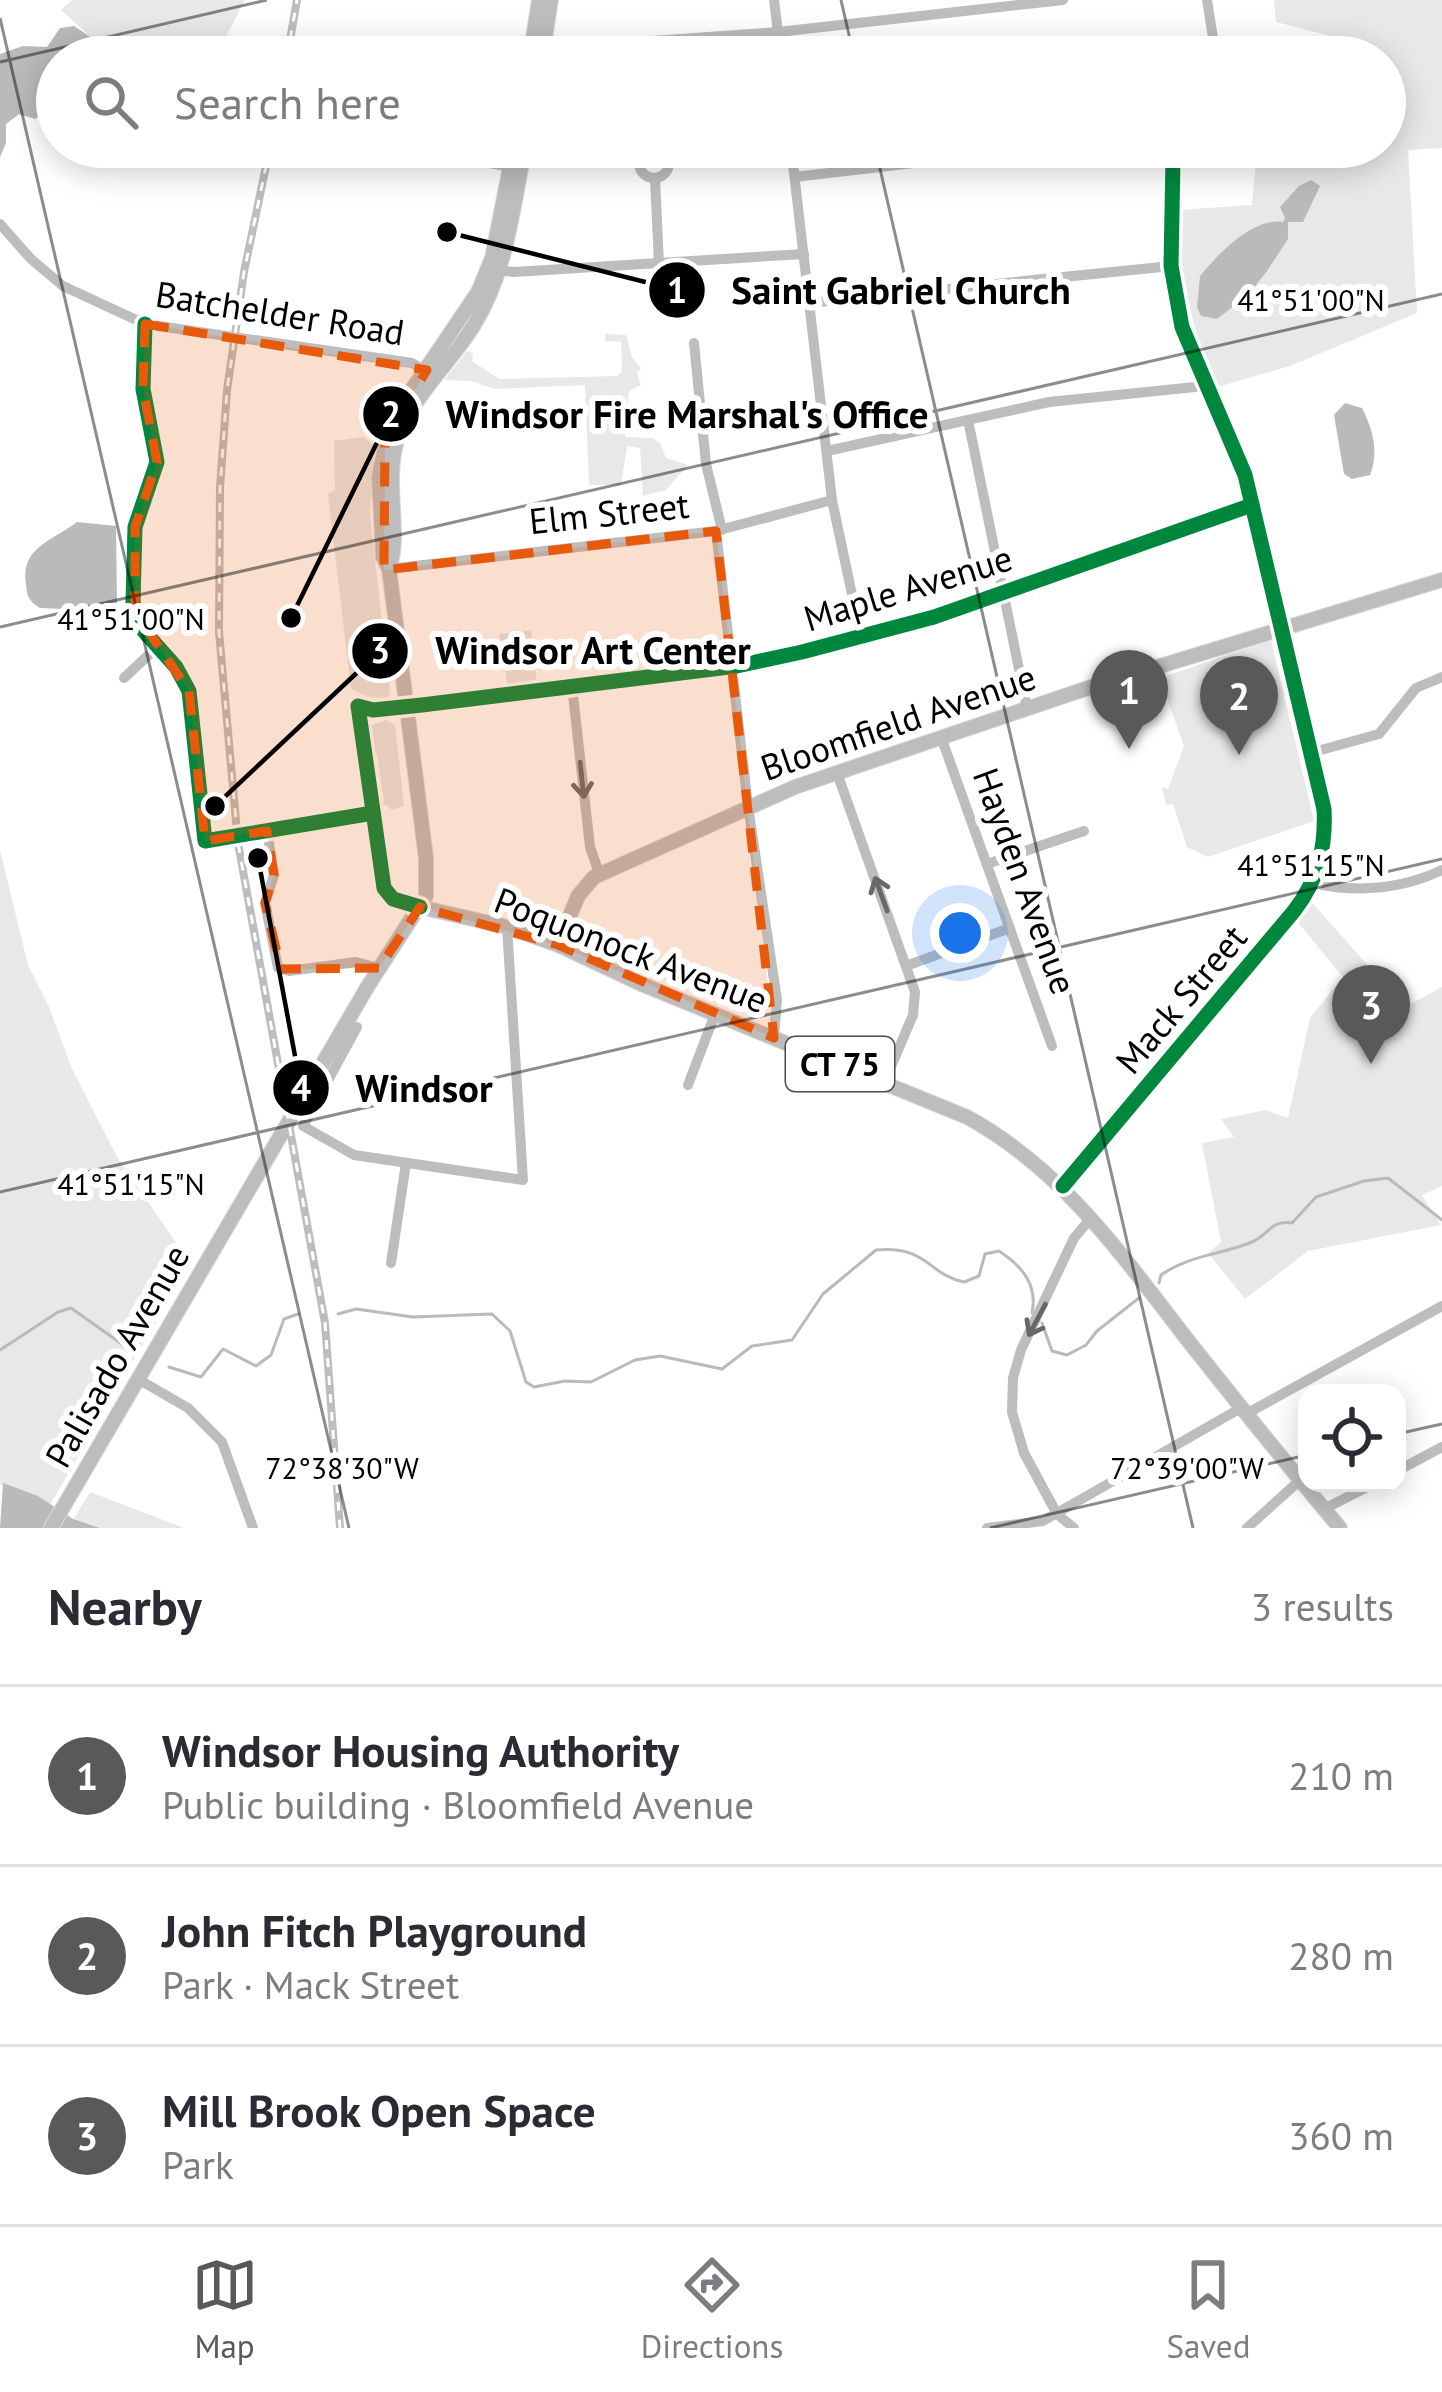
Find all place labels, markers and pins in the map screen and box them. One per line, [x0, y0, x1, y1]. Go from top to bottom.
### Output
callout: Saint Gabriel Church [647, 253, 1095, 328]
callout: Windsor Fire Marshal's Office [361, 376, 952, 451]
callout: Windsor Art Center [350, 613, 776, 688]
pin: 1 [1090, 650, 1168, 749]
pin: 2 [1200, 656, 1278, 755]
pin: 3 [1332, 965, 1410, 1064]
callout: Windsor [271, 1050, 516, 1125]

